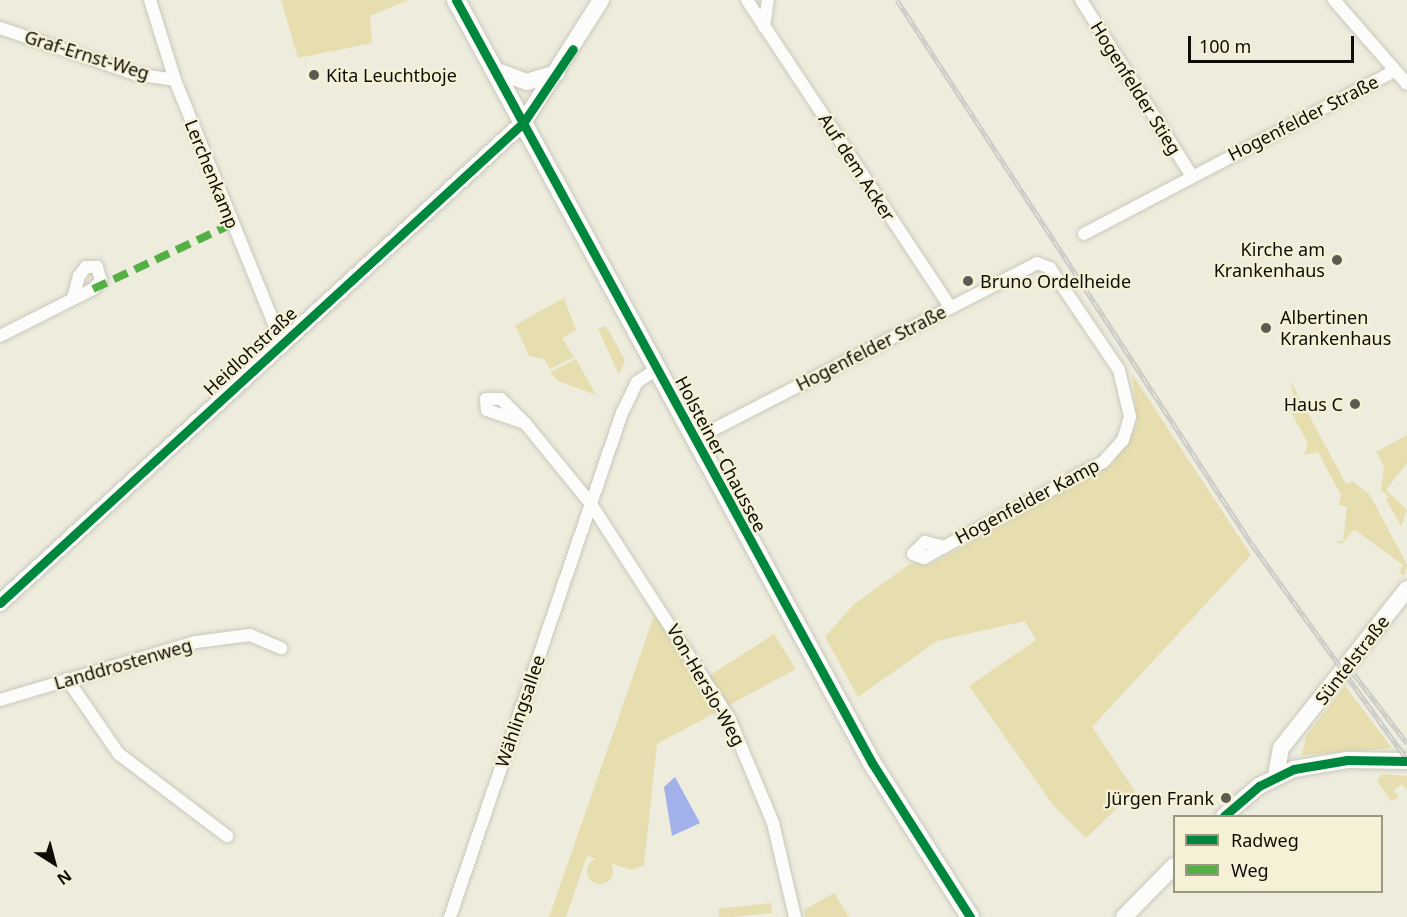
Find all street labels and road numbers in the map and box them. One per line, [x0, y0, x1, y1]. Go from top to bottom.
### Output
street label: Hogenfelder Stieg [1086, 17, 1186, 159]
street label: Graf-Ernst-Weg [22, 26, 152, 84]
street label: Hogenfelder Straße [1224, 71, 1382, 165]
street label: Auf dem Acker [814, 109, 900, 225]
street label: Lerchenkamp [180, 116, 244, 232]
street label: Hogenfelder Straße [792, 301, 950, 395]
street label: Heidlohstraße [199, 302, 301, 400]
street label: Holsteiner Chaussee [671, 372, 771, 536]
street label: Hogenfelder Kamp [951, 454, 1103, 548]
street label: Süntelstraße [1310, 611, 1394, 709]
street label: Von-Herslo-Weg [662, 620, 750, 750]
street label: Landdrostenweg [52, 634, 194, 694]
street label: Wählingsallee [491, 652, 549, 770]

